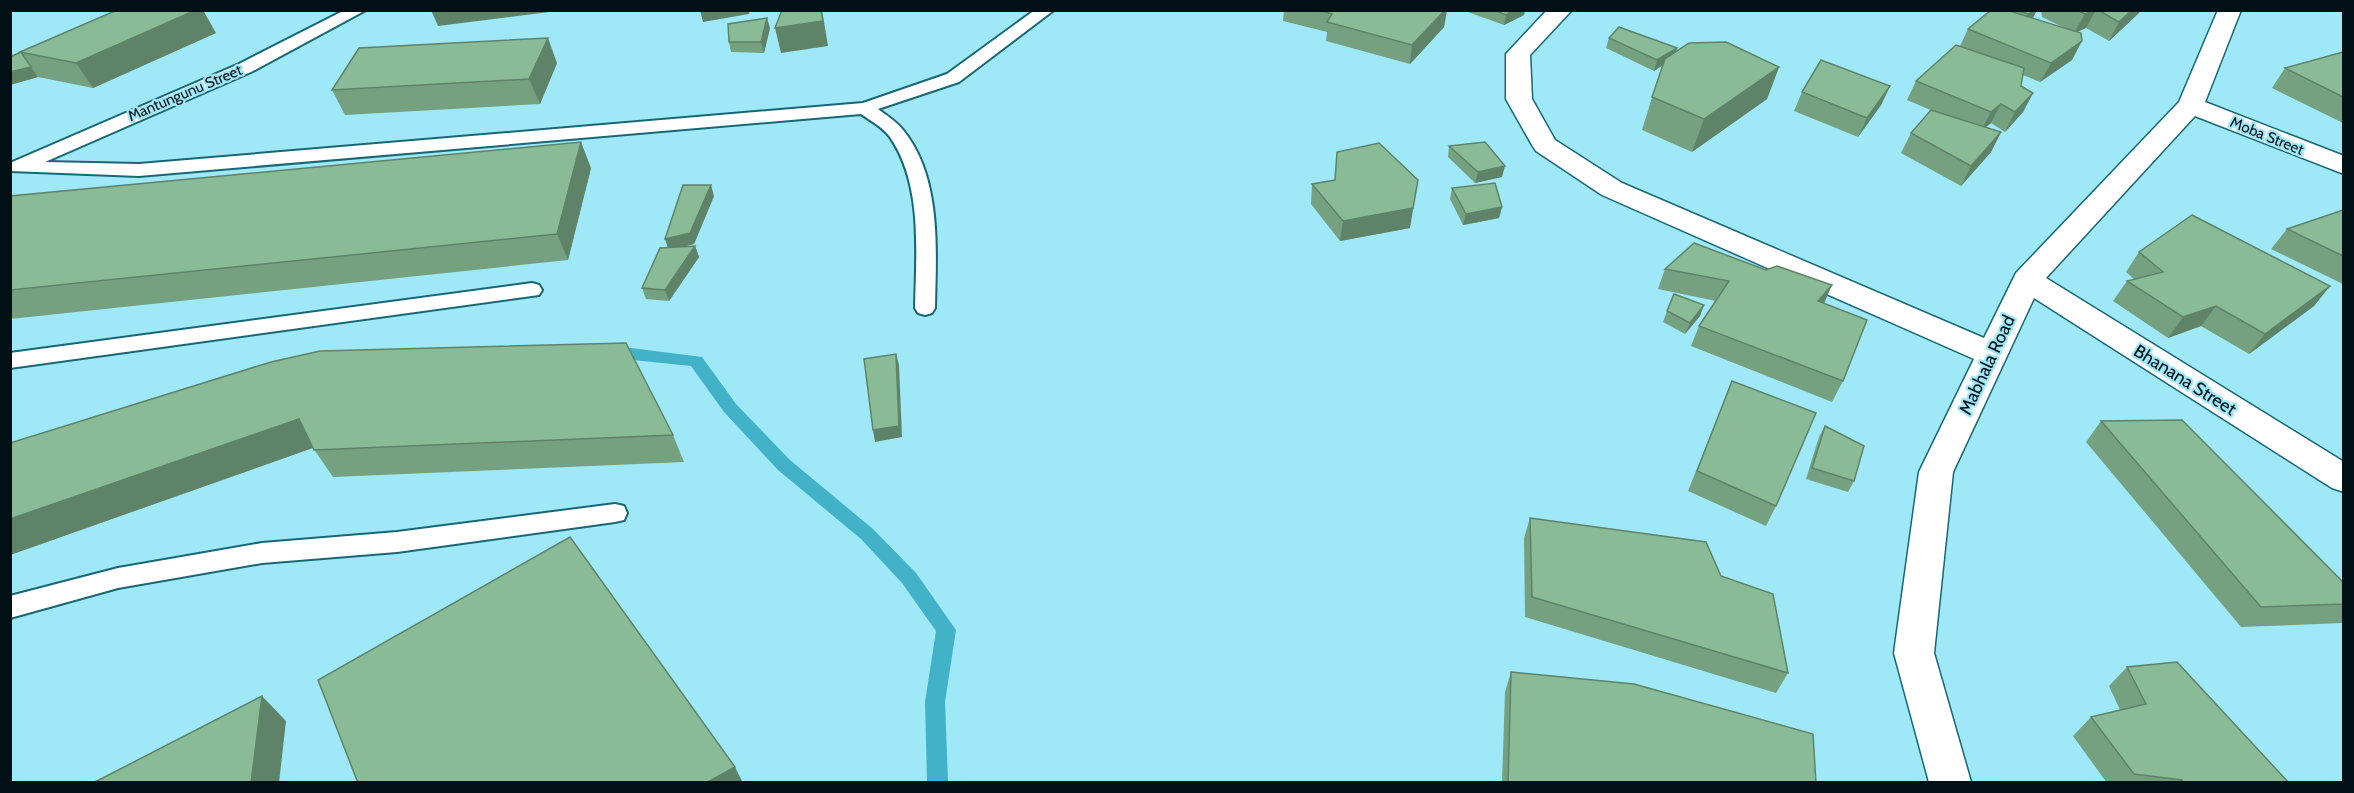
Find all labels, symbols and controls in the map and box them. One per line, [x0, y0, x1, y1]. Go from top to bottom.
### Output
street label: Mantungunu Street [125, 61, 245, 125]
street label: Moba Street [2228, 113, 2306, 159]
street label: Mabhala Road [1954, 312, 2020, 418]
street label: Bhanana Street [2130, 340, 2240, 420]

